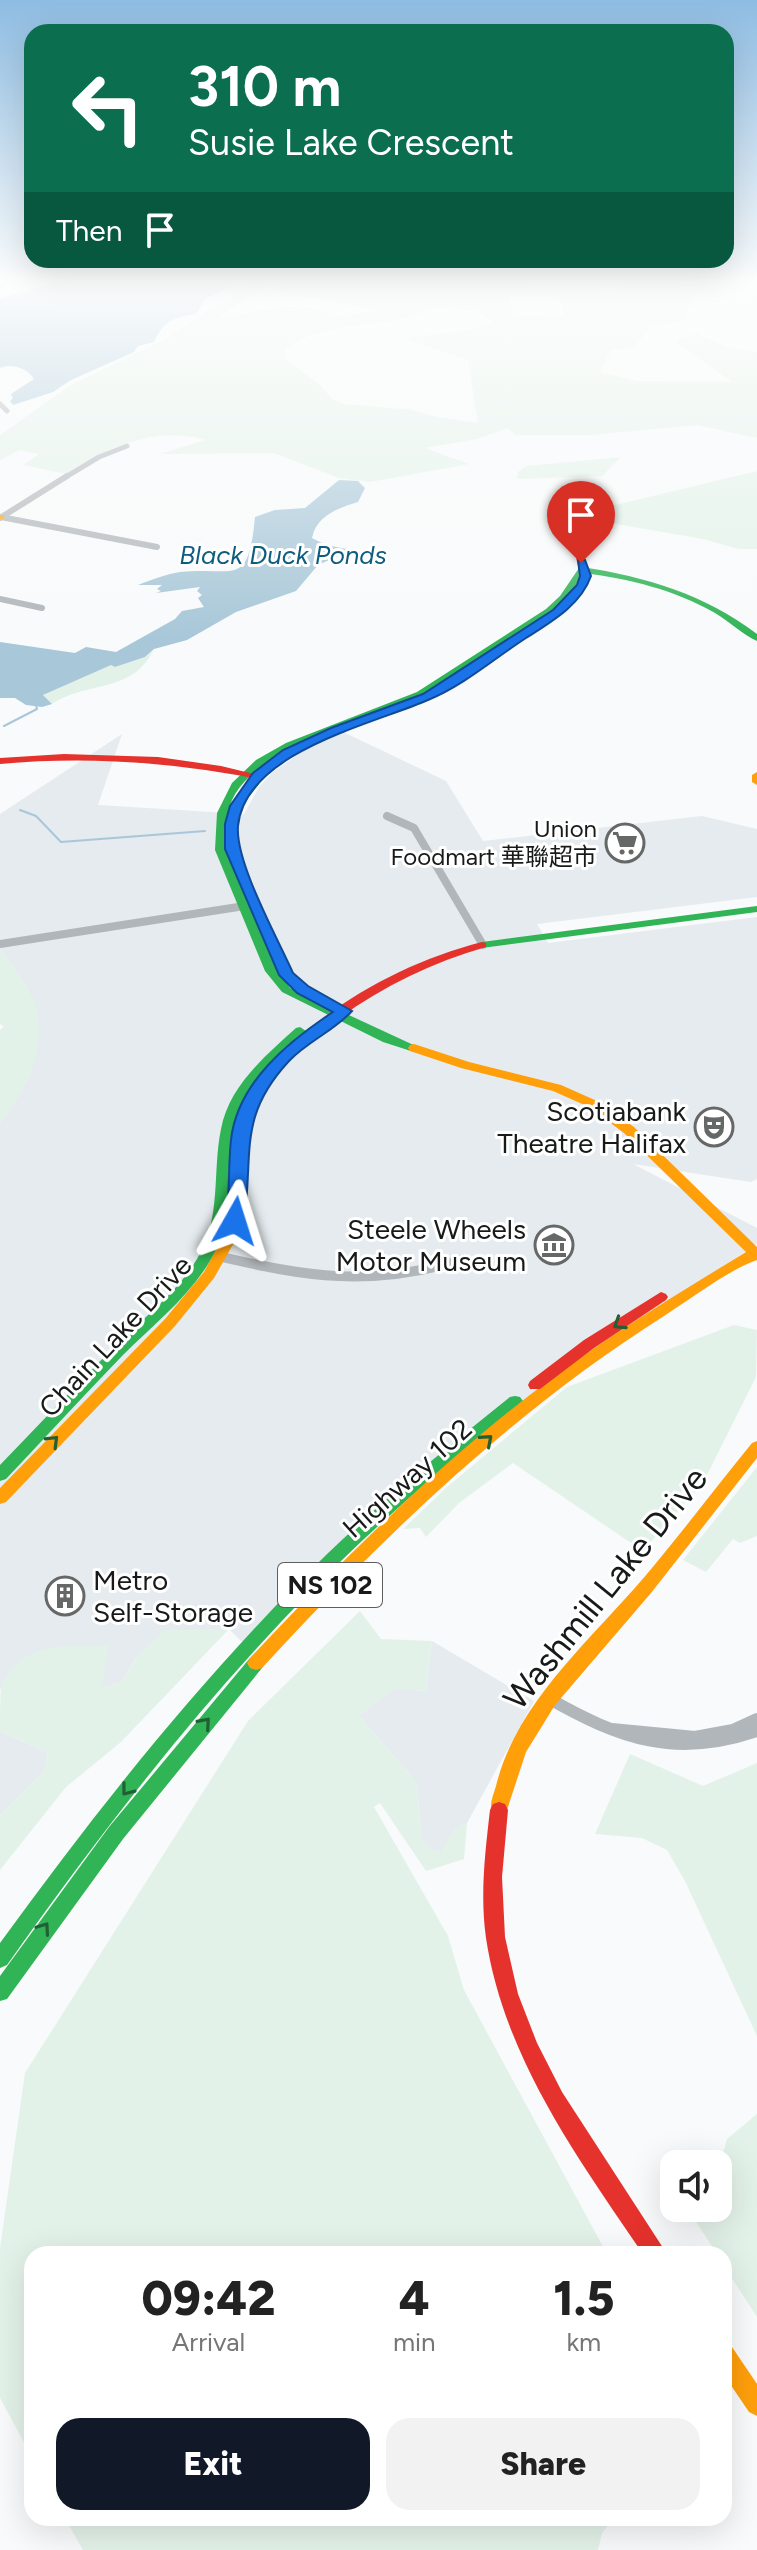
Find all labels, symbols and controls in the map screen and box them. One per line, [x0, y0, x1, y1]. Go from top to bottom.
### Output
text: 310 m [188, 53, 341, 120]
icon: left [56, 56, 160, 160]
text: Susie Lake Crescent [188, 121, 514, 164]
icon: arrive [138, 208, 182, 252]
text: Then [56, 212, 122, 249]
pin [547, 481, 615, 563]
icon: arrive [559, 493, 603, 537]
water label: Black Duck Ponds [179, 539, 387, 571]
place label: Union Foodmart 華聯超市 [390, 814, 597, 871]
supermarket icon: Union Foodmart 華聯超市 [604, 822, 646, 864]
place label: Scotiabank Theatre Halifax [497, 1094, 687, 1160]
theatre icon: Scotiabank Theatre Halifax [693, 1106, 735, 1148]
position arrow [193, 1179, 277, 1263]
place label: Steele Wheels Motor Museum [336, 1212, 526, 1278]
museum icon: Steele Wheels Motor Museum [533, 1224, 575, 1266]
street label: Chain Lake Drive [32, 1248, 198, 1424]
one-way arrow [613, 1315, 628, 1330]
street label: Highway 102 [335, 1411, 479, 1545]
one-way arrow [477, 1435, 492, 1450]
one-way arrow [44, 1436, 58, 1450]
street label: Washmill Lake Drive [495, 1459, 716, 1718]
place label: Metro Self-Storage [93, 1563, 253, 1629]
road number: NS 102 [278, 1563, 382, 1607]
building icon: Metro Self-Storage [44, 1575, 86, 1617]
one-way arrow [195, 1718, 210, 1733]
one-way arrow [122, 1781, 136, 1795]
one-way arrow [34, 1922, 49, 1936]
map controls [660, 2150, 732, 2222]
button: sound [660, 2150, 732, 2222]
text: 09:42 [142, 2269, 275, 2327]
text: 4 [399, 2269, 430, 2327]
text: 1.5 [553, 2269, 614, 2327]
text: Arrival [172, 2326, 245, 2358]
text: min [393, 2326, 436, 2358]
text: km [566, 2326, 601, 2358]
button: Exit [56, 2418, 370, 2510]
button: Share [386, 2418, 700, 2510]

